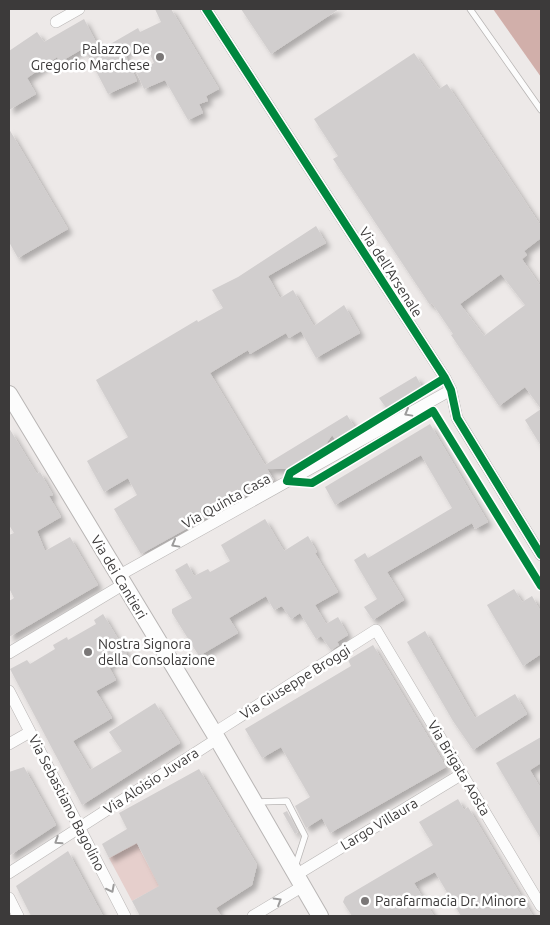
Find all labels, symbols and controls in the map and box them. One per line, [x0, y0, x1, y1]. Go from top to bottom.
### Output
place label: Palazzo De Gregorio Marchese [31, 41, 150, 73]
marker: Palazzo De Gregorio Marchese [154, 51, 166, 63]
street label: Via dell'Arsenale [356, 224, 426, 320]
one-way arrow [404, 407, 413, 417]
street label: Via Quinta Casa [179, 470, 273, 532]
street label: Via dei Cantieri [88, 532, 150, 622]
one-way arrow [171, 538, 180, 548]
place label: Nostra Signora della Consolazione [98, 636, 215, 668]
street label: Via Giuseppe Broggi [237, 642, 353, 722]
marker: Nostra Signora della Consolazione [82, 646, 94, 658]
street label: Via Brigata Aosta [424, 718, 494, 818]
street label: Via Sebastiano Bagolino [26, 732, 108, 874]
street label: Via Aloisio Juvara [101, 744, 201, 818]
street label: Largo Villaura [338, 795, 420, 853]
one-way arrow [54, 835, 64, 844]
one-way arrow [105, 884, 115, 893]
place label: Parafarmacia Dr. Minore [375, 893, 526, 909]
marker: Parafarmacia Dr. Minore [359, 895, 371, 907]
one-way arrow [272, 898, 281, 907]

